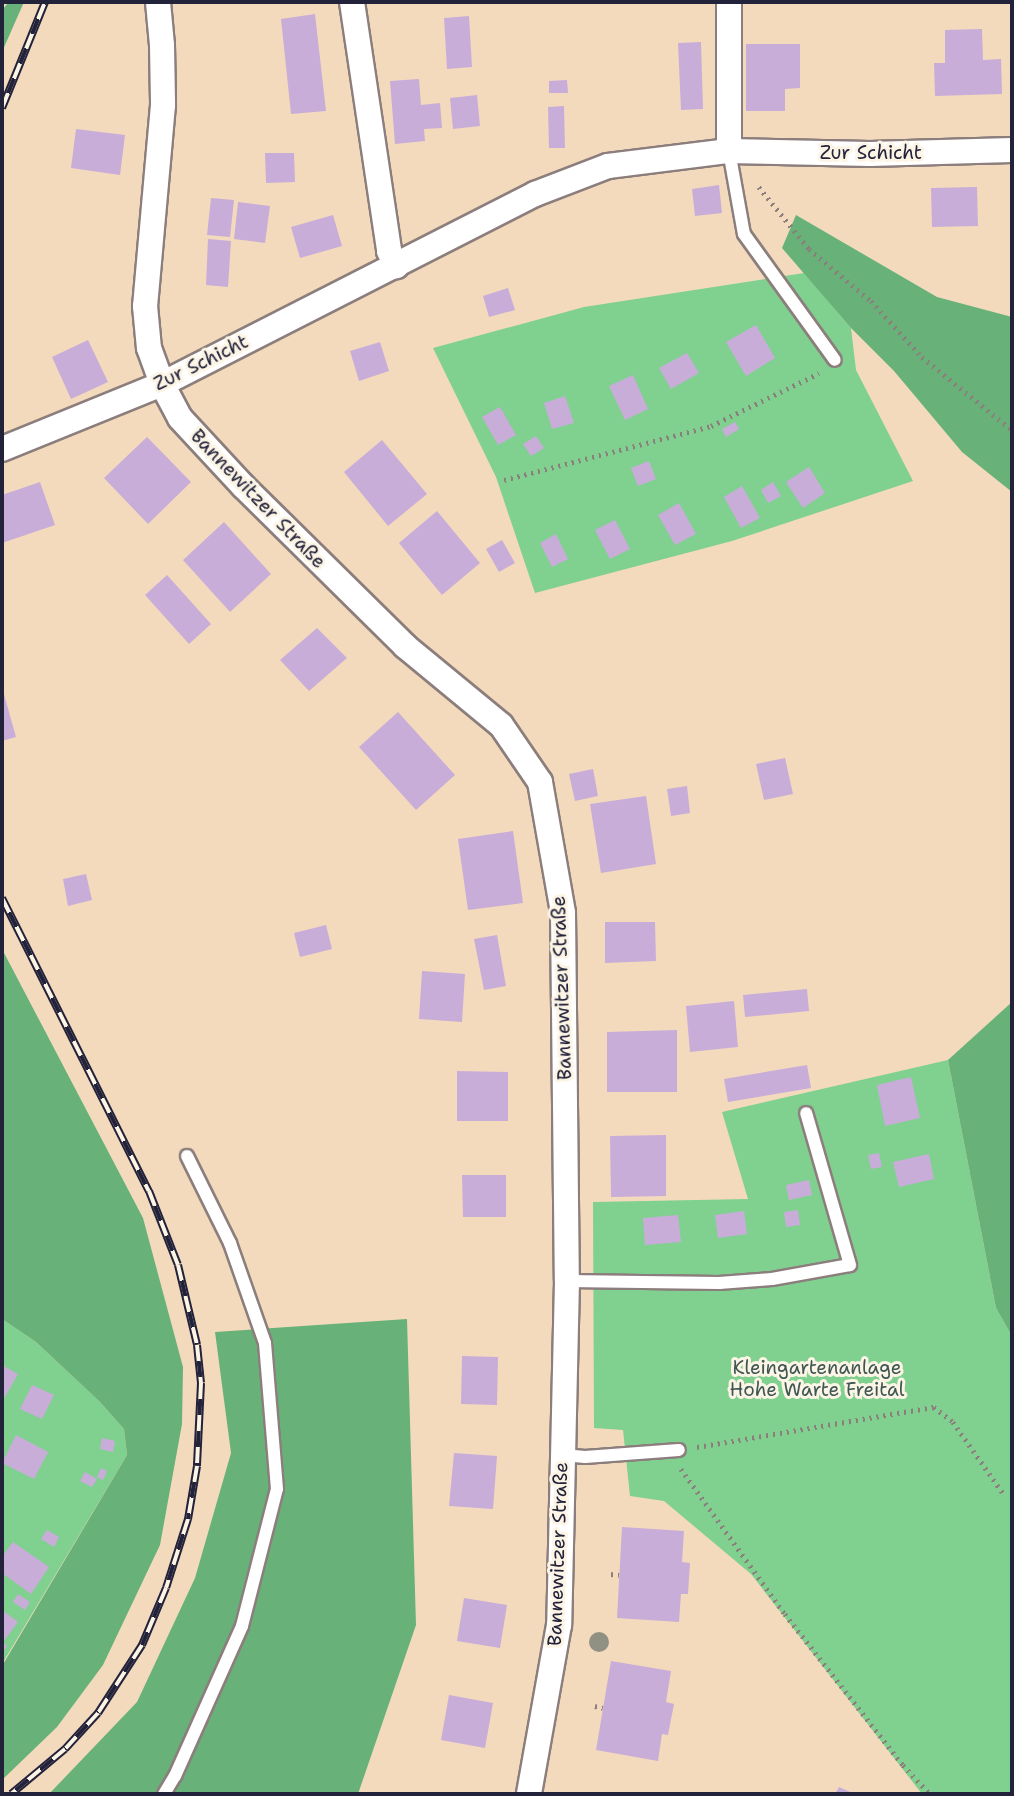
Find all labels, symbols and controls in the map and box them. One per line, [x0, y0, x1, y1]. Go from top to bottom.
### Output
street label: Zur Schicht [820, 142, 922, 164]
street label: Zur Schicht [150, 330, 252, 396]
street label: Bannewitzer Straße [186, 425, 330, 573]
street label: Bannewitzer Straße [547, 896, 577, 1080]
park label: Kleingartenanlage Hohe Warte Freital [730, 1357, 904, 1401]
street label: Bannewitzer Straße [543, 1462, 573, 1646]

